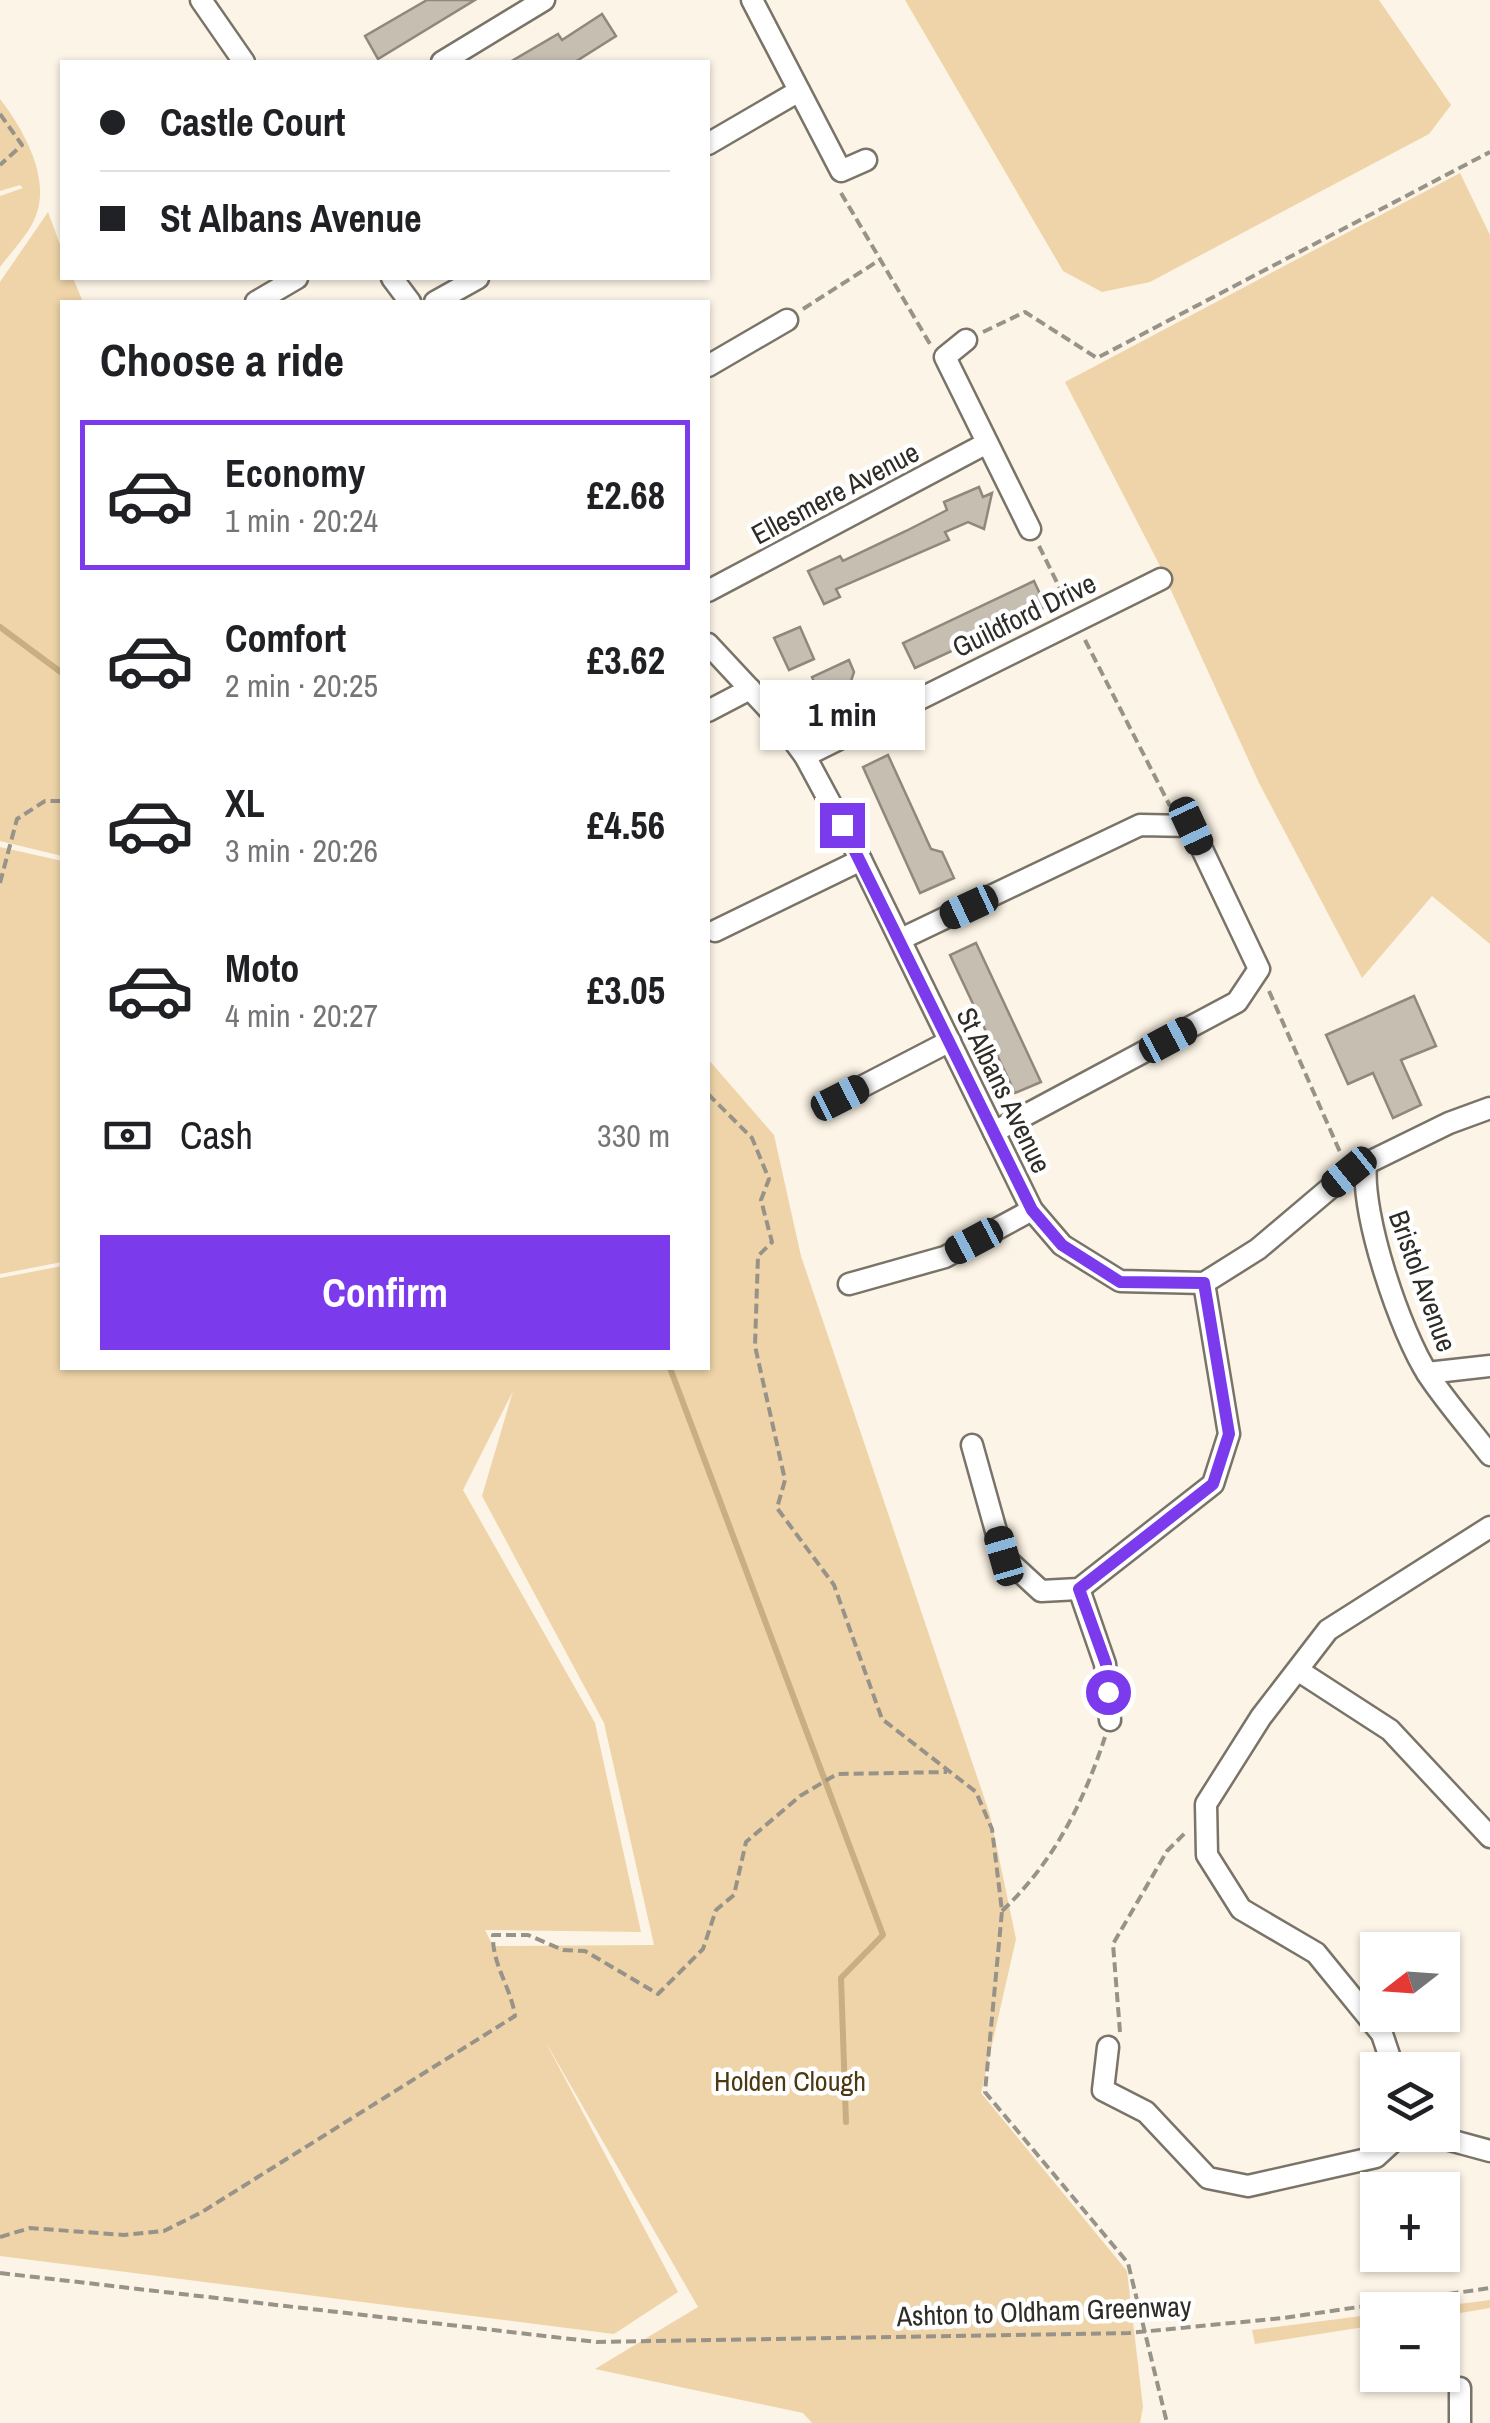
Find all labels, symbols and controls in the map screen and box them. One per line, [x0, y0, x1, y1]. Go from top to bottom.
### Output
text: Castle Court [160, 97, 345, 148]
text: St Albans Avenue [160, 193, 422, 244]
text: Choose a ride [100, 329, 344, 390]
street label: Ellesmere Avenue [745, 433, 925, 553]
text: Economy [225, 448, 365, 499]
icon: car [105, 450, 195, 540]
text: £2.68 [587, 470, 665, 521]
text: 1 min · 20:24 [225, 499, 378, 542]
street label: Guildford Drive [946, 564, 1102, 666]
text: Comfort [225, 613, 346, 664]
icon: car [105, 615, 195, 705]
text: £3.62 [587, 635, 665, 686]
text: 2 min · 20:25 [225, 664, 378, 707]
callout: 1 min [760, 680, 924, 750]
text: 1 min [808, 693, 877, 736]
text: XL [225, 778, 265, 829]
icon: car [105, 780, 195, 870]
car [1165, 792, 1217, 860]
text: £4.56 [587, 800, 665, 851]
route end [820, 803, 865, 848]
text: 3 min · 20:26 [225, 829, 378, 872]
car [935, 881, 1003, 933]
text: Moto [225, 943, 299, 994]
icon: car [105, 945, 195, 1035]
text: £3.05 [587, 965, 665, 1016]
text: 4 min · 20:27 [225, 994, 378, 1037]
street label: St Albans Avenue [948, 1001, 1060, 1179]
car [1134, 1013, 1202, 1067]
car [806, 1071, 874, 1125]
icon: cash [100, 1108, 155, 1163]
text: Cash [180, 1110, 253, 1161]
text: 330 m [597, 1114, 670, 1157]
car [1316, 1141, 1382, 1203]
street label: Bristol Avenue [1380, 1205, 1466, 1357]
car [940, 1214, 1008, 1268]
button: Confirm [100, 1235, 670, 1350]
car [981, 1523, 1027, 1589]
route start [1086, 1670, 1131, 1715]
north arrow [1360, 1932, 1460, 2032]
map controls [1360, 1932, 1460, 2392]
button: layers [1360, 2052, 1460, 2152]
park label: Holden Clough [714, 2062, 866, 2100]
button: + [1360, 2172, 1460, 2272]
street label: Ashton to Oldham Greenway [895, 2287, 1192, 2335]
button: − [1360, 2292, 1460, 2392]

